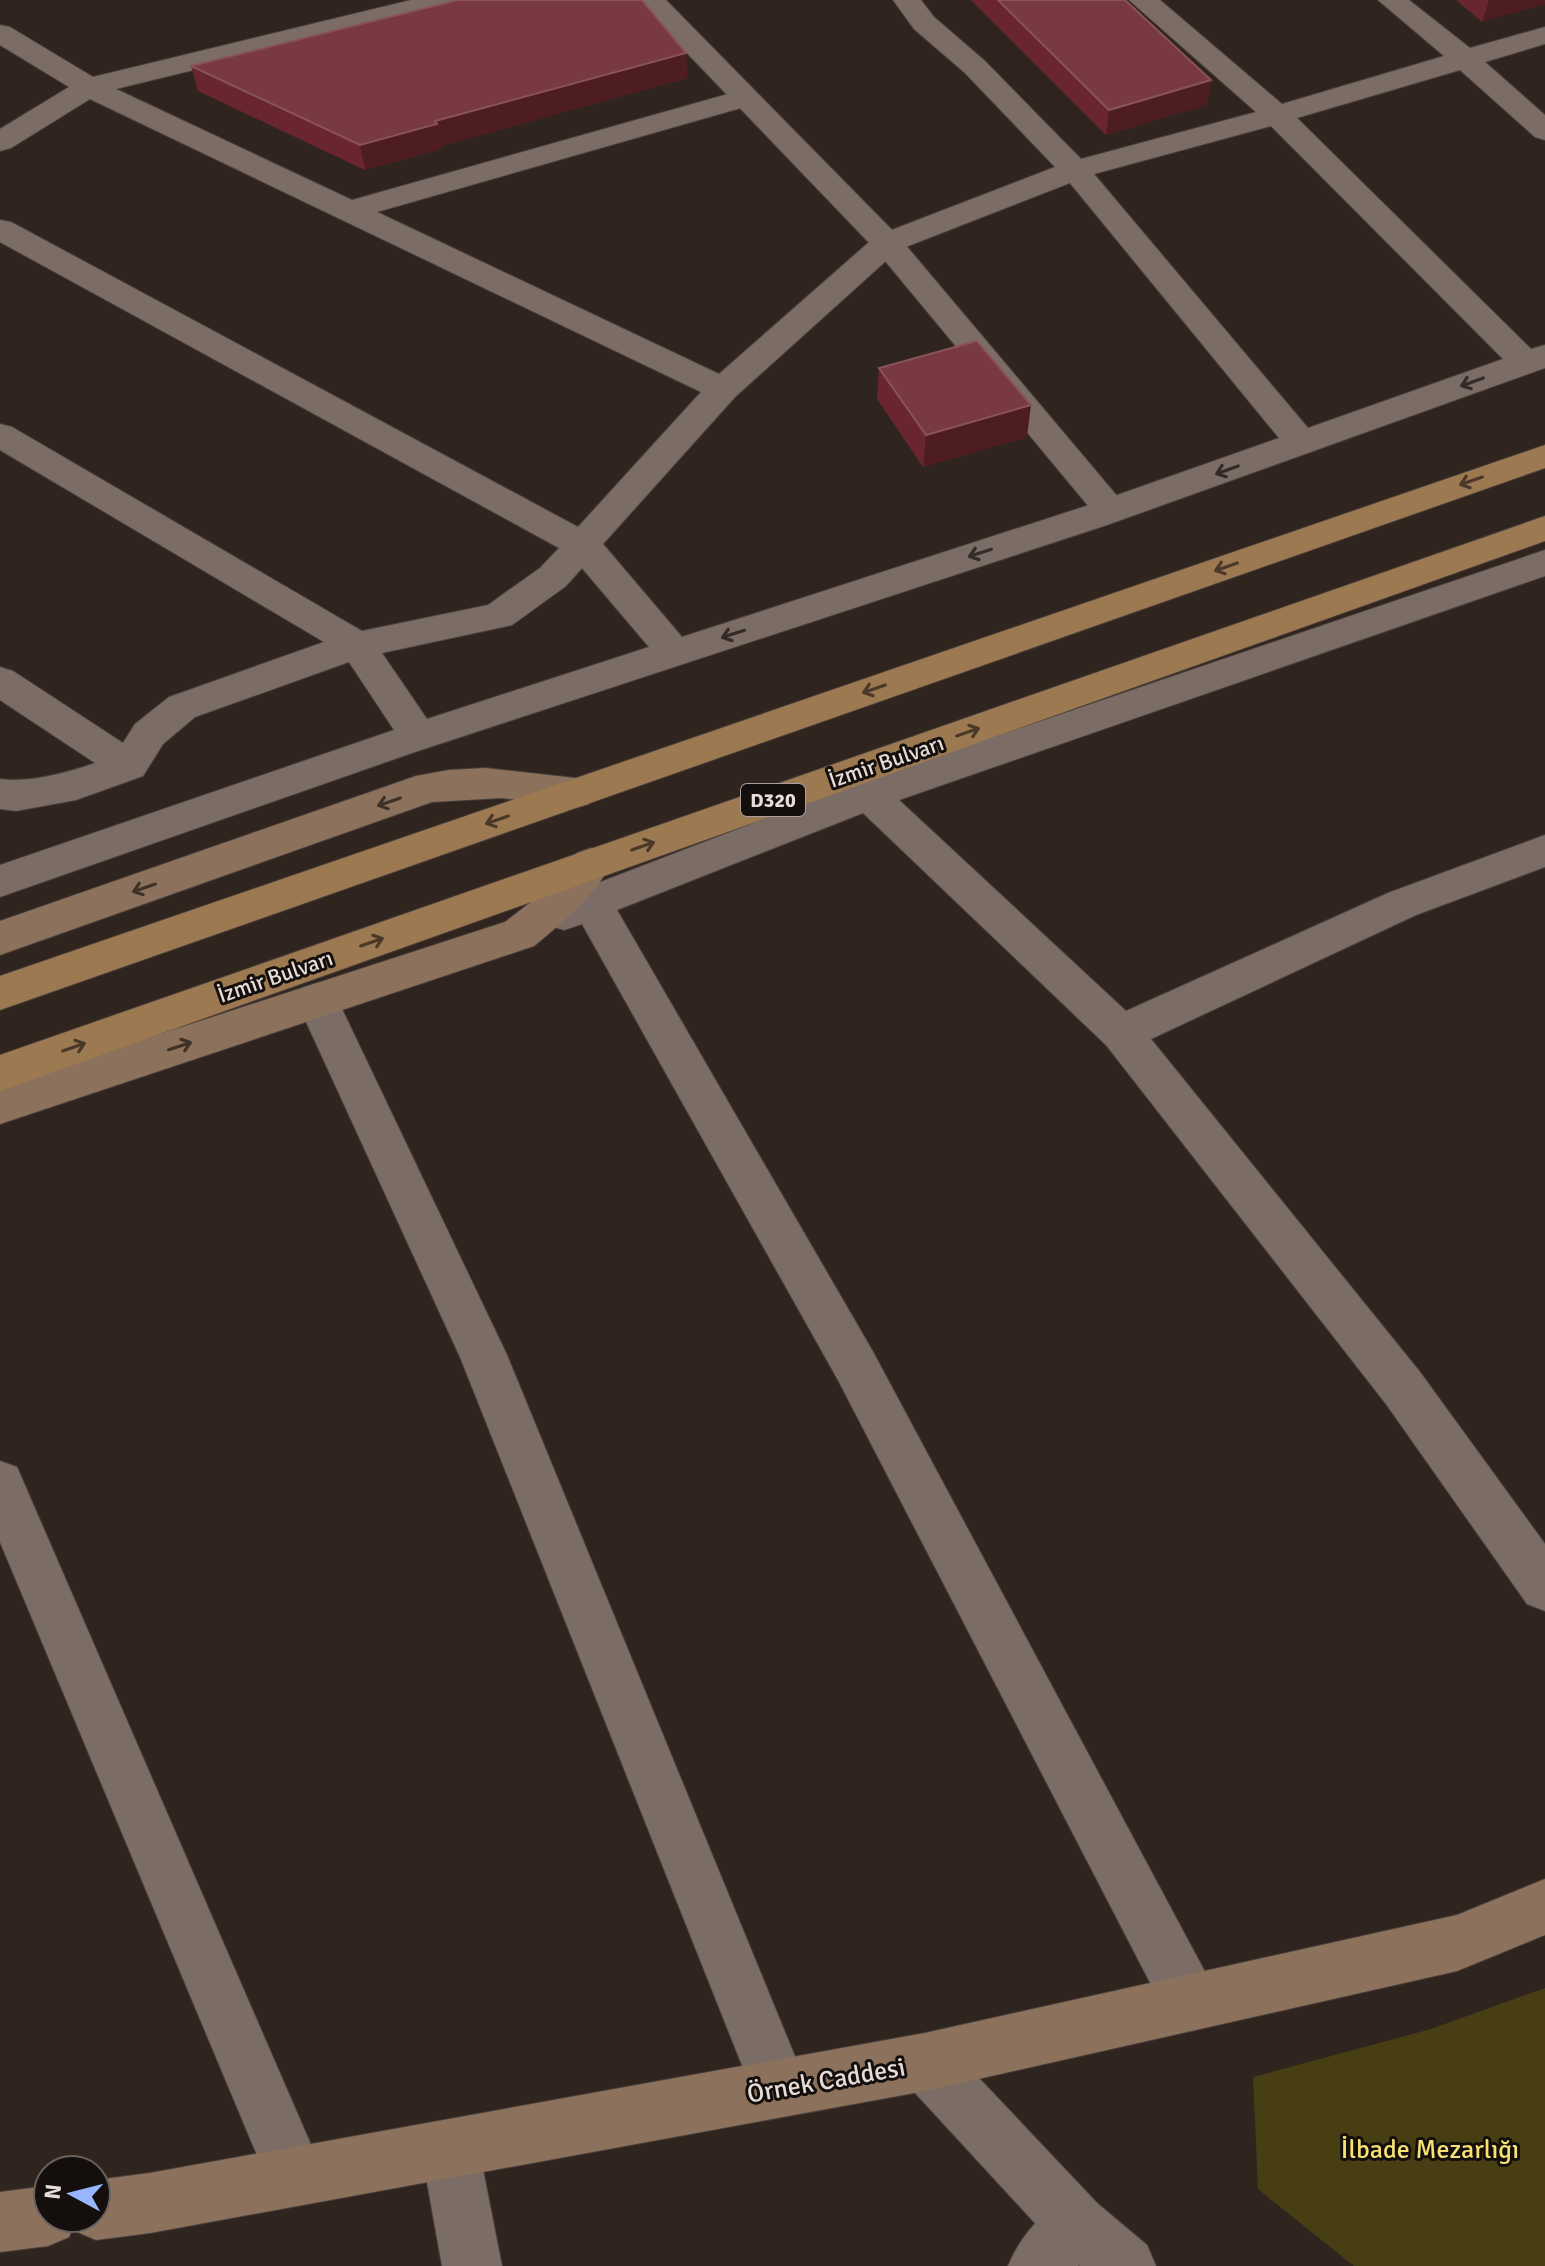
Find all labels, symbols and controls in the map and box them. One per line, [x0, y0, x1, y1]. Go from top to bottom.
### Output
one-way arrow [1459, 376, 1484, 391]
one-way arrow [1214, 463, 1239, 478]
one-way arrow [1459, 475, 1484, 490]
one-way arrow [968, 547, 993, 562]
one-way arrow [1214, 560, 1239, 575]
one-way arrow [721, 627, 747, 642]
one-way arrow [863, 683, 887, 697]
one-way arrow [955, 723, 980, 738]
street label: İzmir Bulvarı [825, 729, 947, 794]
road number: D320 [741, 784, 805, 816]
one-way arrow [377, 795, 402, 810]
one-way arrow [485, 814, 509, 828]
one-way arrow [630, 838, 655, 852]
one-way arrow [132, 881, 157, 896]
one-way arrow [359, 933, 384, 948]
street label: İzmir Bulvarı [214, 944, 336, 1009]
one-way arrow [168, 1037, 193, 1052]
one-way arrow [61, 1038, 86, 1053]
street label: Örnek Caddesi [744, 2051, 908, 2111]
park label: İlbade Mezarlığı [1341, 2134, 1519, 2166]
north arrow [32, 2154, 112, 2234]
text: N [38, 2182, 67, 2201]

